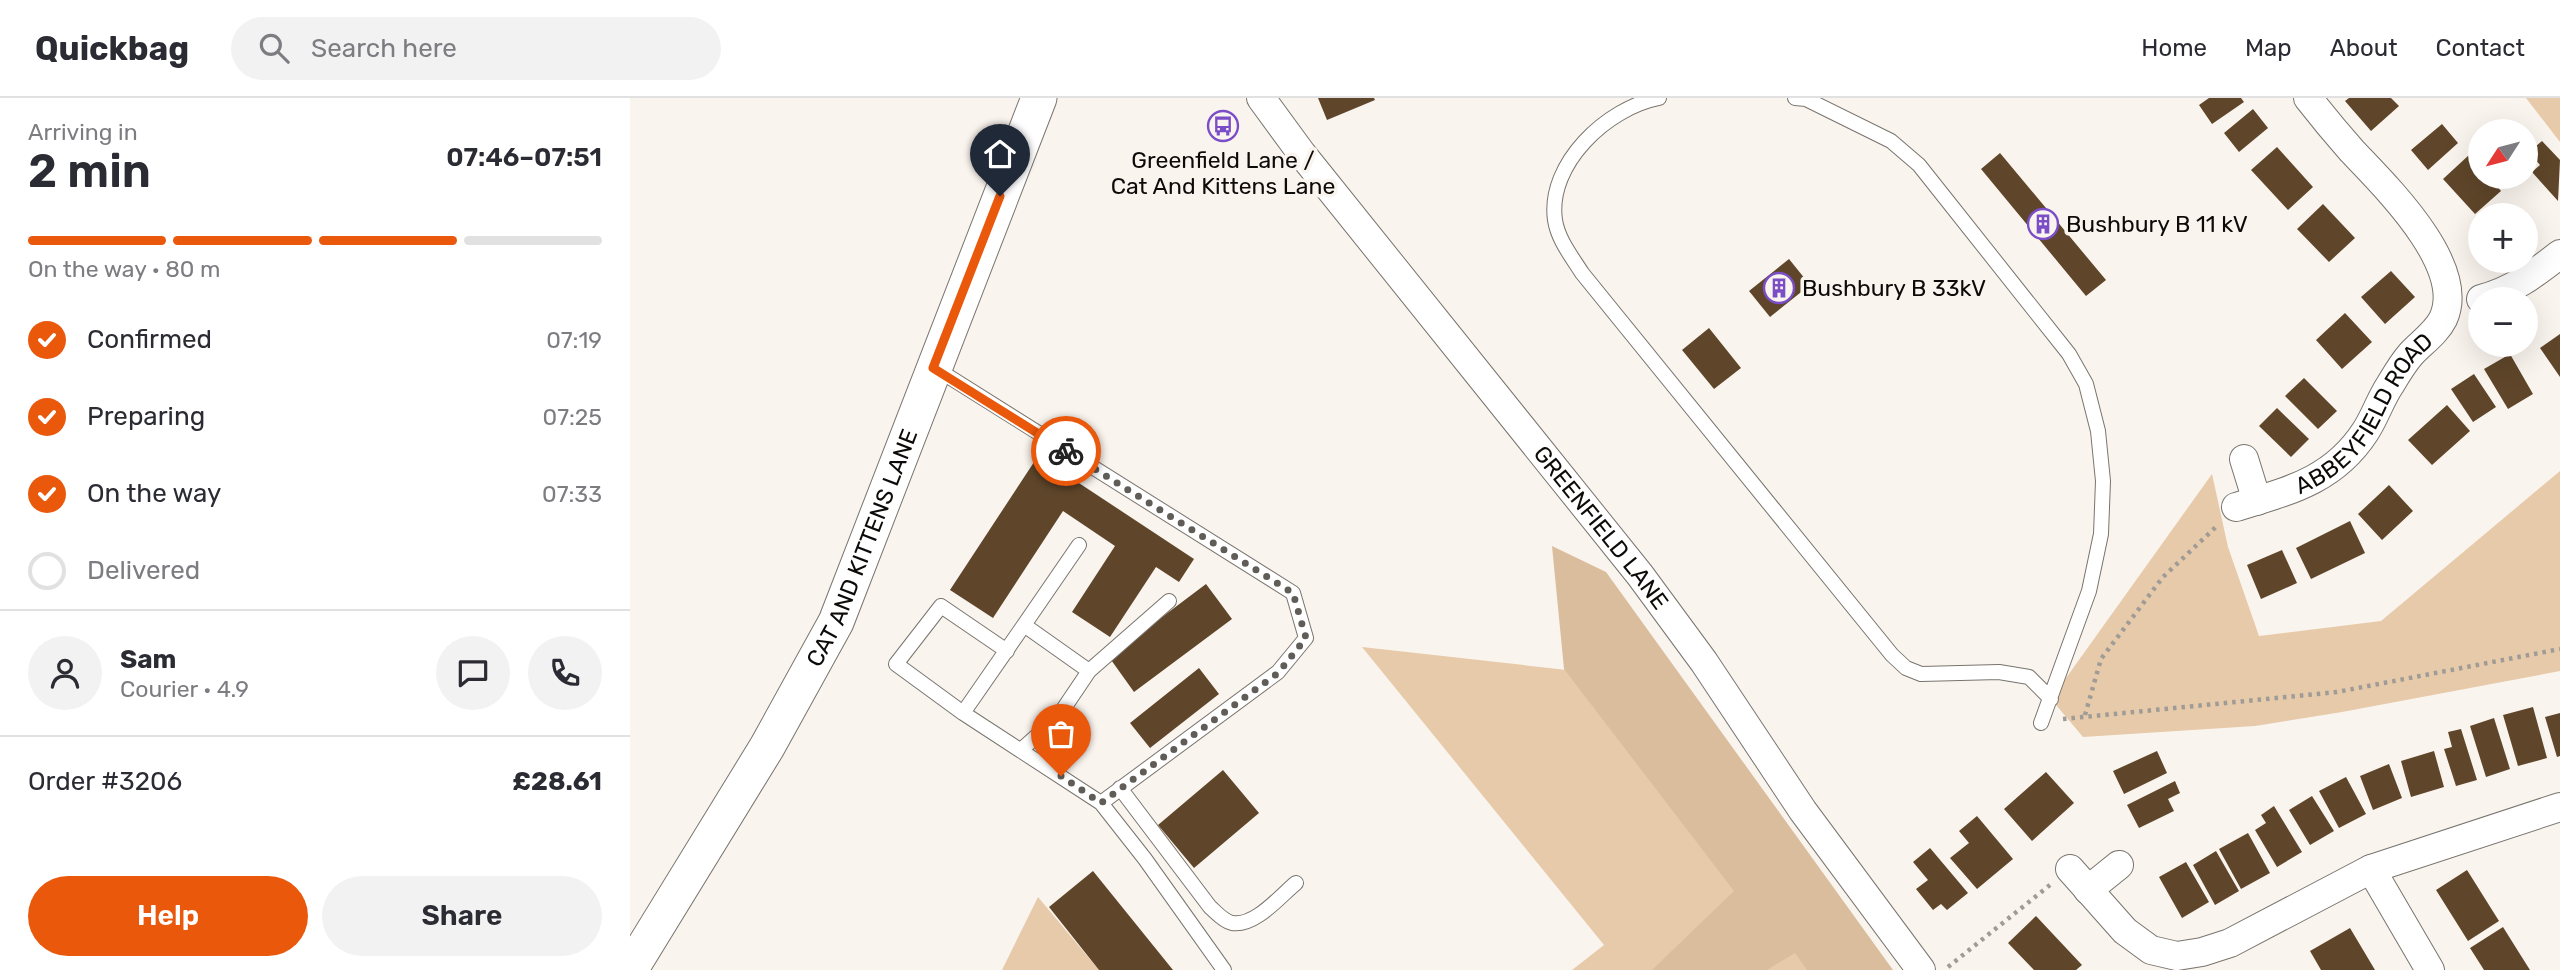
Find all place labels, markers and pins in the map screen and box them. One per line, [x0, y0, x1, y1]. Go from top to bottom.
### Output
bus stop icon: Greenfield Lane / Cat And Kittens Lane [1206, 109, 1240, 143]
pin [970, 124, 1030, 196]
place label: Greenfield Lane / Cat And Kittens Lane [1111, 146, 1335, 200]
building icon: Bushbury B 11 kV [2026, 207, 2060, 241]
place label: Bushbury B 11 kV [2066, 210, 2248, 238]
building icon: Bushbury B 33kV [1762, 271, 1796, 305]
place label: Bushbury B 33kV [1802, 274, 1986, 302]
pin [1031, 704, 1091, 776]

